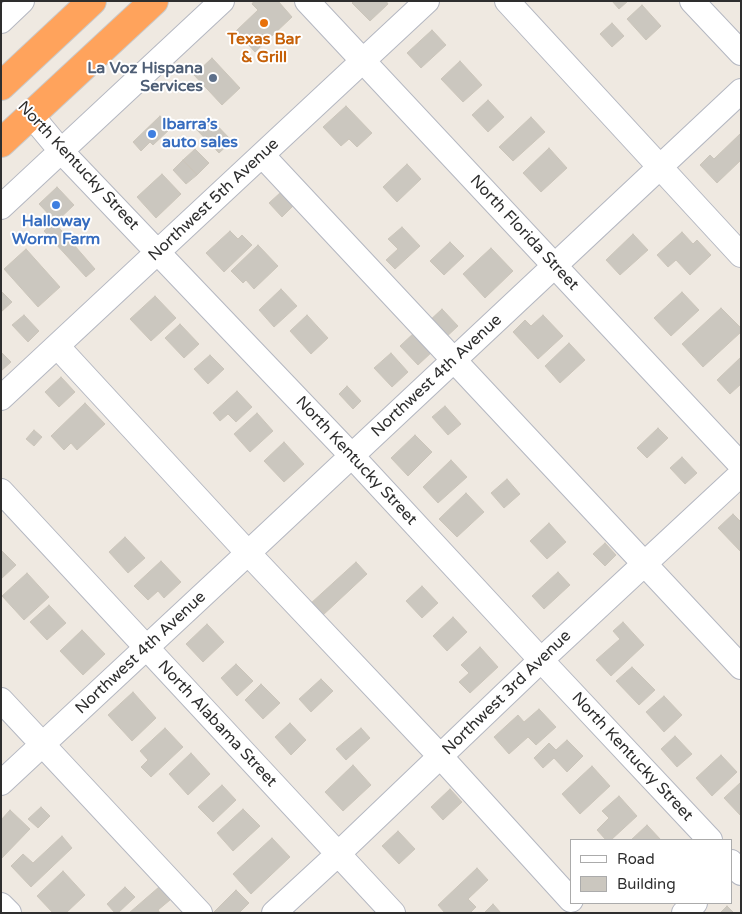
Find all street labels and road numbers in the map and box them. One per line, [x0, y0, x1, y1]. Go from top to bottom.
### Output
street label: North Kentucky Street [13, 98, 143, 234]
street label: Northwest 5th Avenue [145, 135, 283, 265]
street label: North Florida Street [466, 171, 582, 295]
street label: Northwest 4th Avenue [368, 311, 506, 441]
street label: North Kentucky Street [291, 393, 421, 529]
street label: Northwest 4th Avenue [72, 588, 210, 718]
street label: Northwest 3rd Avenue [439, 627, 575, 759]
street label: North Alabama Street [153, 657, 281, 791]
street label: North Kentucky Street [567, 689, 697, 825]

